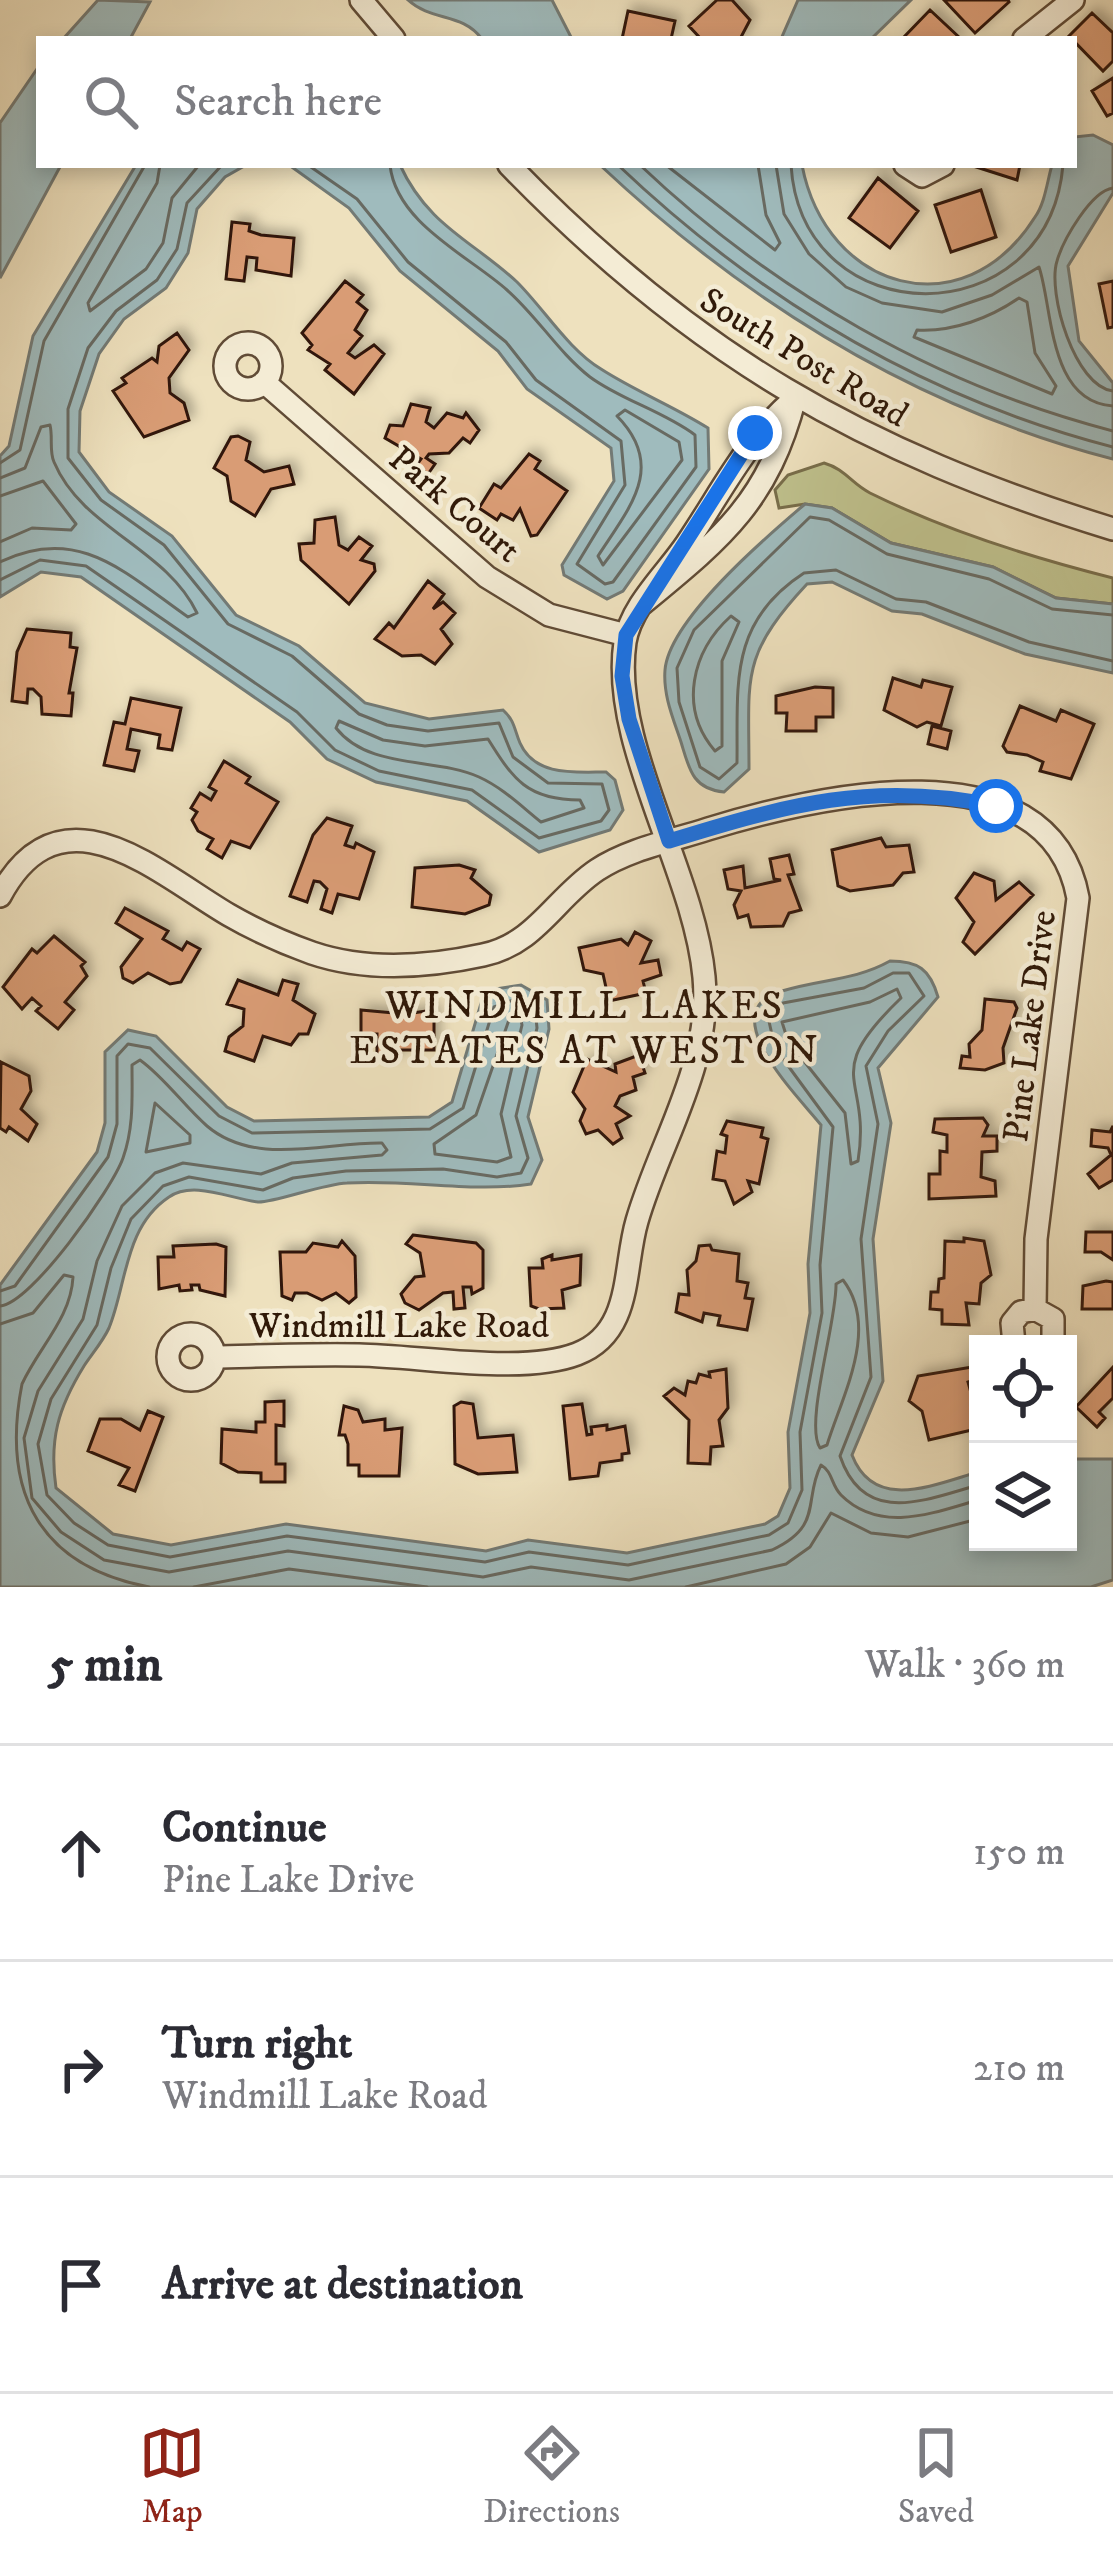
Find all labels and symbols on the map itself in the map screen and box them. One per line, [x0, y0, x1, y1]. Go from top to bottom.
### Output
street label: South Post Road [691, 278, 916, 438]
route end [728, 406, 782, 460]
street label: Park Court [379, 437, 530, 573]
route start [969, 779, 1023, 833]
street label: Pine Lake Drive [994, 908, 1067, 1145]
district label: WINDMILL LAKES ESTATES AT WESTON [349, 982, 821, 1076]
street label: Windmill Lake Road [248, 1304, 549, 1349]

